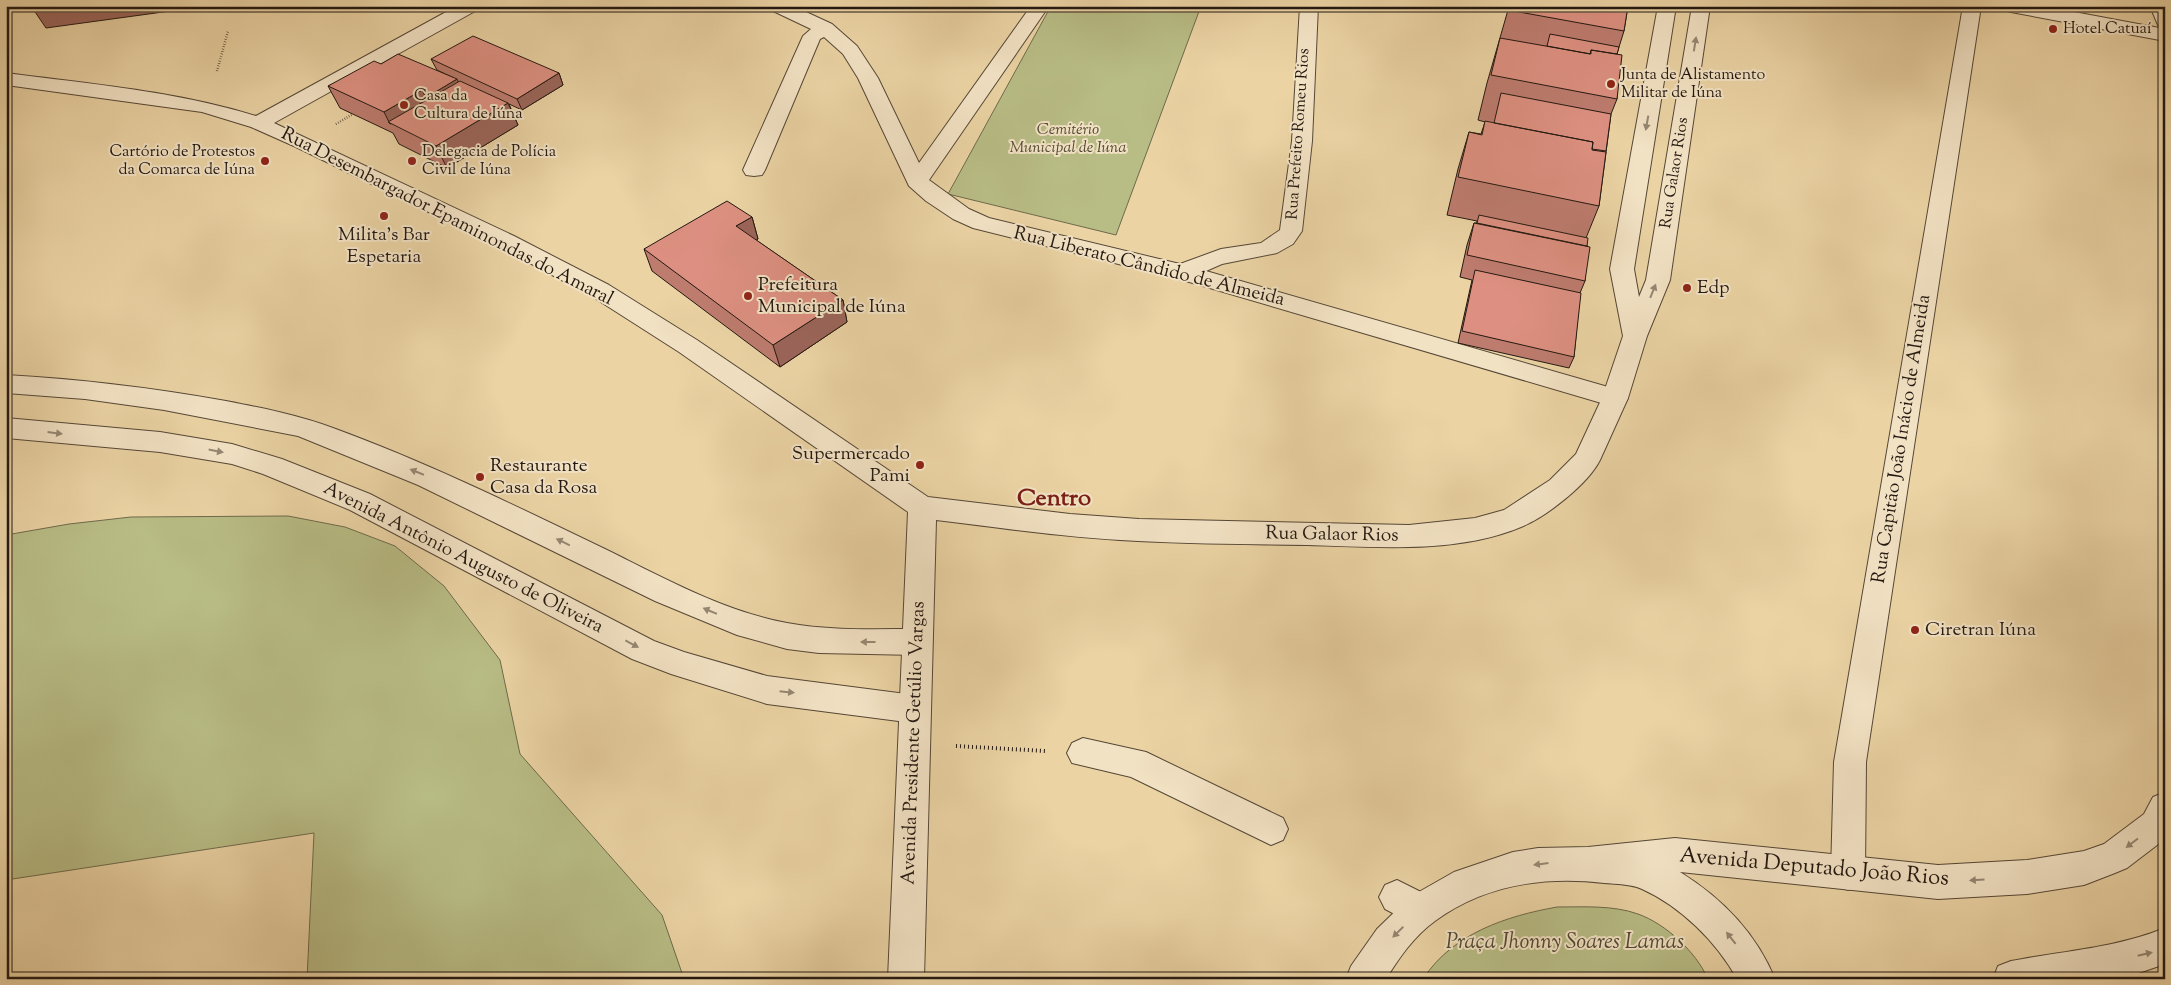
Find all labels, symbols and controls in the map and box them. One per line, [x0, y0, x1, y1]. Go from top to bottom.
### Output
place label: Hotel Catuaí [2063, 18, 2152, 41]
marker: Hotel Catuaí [2047, 23, 2059, 35]
one-way arrow [1692, 36, 1700, 52]
street label: Rua Prefeito Romeu Rios [1282, 47, 1316, 221]
place label: Junta de Alistamento Militar de Iúna [1620, 64, 1766, 105]
marker: Junta de Alistamento Militar de Iúna [1605, 78, 1617, 90]
place label: Casa da Cultura de Iúna [414, 85, 523, 126]
marker: Casa da Cultura de Iúna [398, 99, 410, 111]
one-way arrow [1642, 116, 1650, 132]
street label: Rua Galaor Rios [1655, 116, 1695, 230]
park label: Cemitério Municipal de Iúna [1009, 119, 1127, 160]
street label: Rua Desembargador Epaminondas do Amaral [276, 121, 618, 313]
place label: Cartório de Protestos da Comarca de Iúna [109, 141, 256, 182]
place label: Delegacia de Polícia Civil de Iúna [422, 141, 557, 182]
marker: Cartório de Protestos da Comarca de Iúna [259, 155, 271, 167]
marker: Delegacia de Polícia Civil de Iúna [406, 155, 418, 167]
marker: Milita's Bar Espetaria [378, 210, 390, 222]
street label: Rua Liberato Cândido de Almeida [1011, 220, 1288, 314]
place label: Milita's Bar Espetaria [338, 222, 430, 271]
place label: Prefeitura Municipal de Iúna [758, 272, 906, 321]
place label: Edp [1697, 275, 1730, 302]
marker: Edp [1681, 282, 1693, 294]
one-way arrow [1650, 283, 1657, 298]
marker: Prefeitura Municipal de Iúna [742, 290, 754, 302]
street label: Rua Capitão João Inácio de Almeida [1866, 292, 1938, 585]
one-way arrow [47, 429, 63, 437]
place label: Supermercado Pami [792, 441, 910, 490]
one-way arrow [208, 447, 224, 455]
place label: Restaurante Casa da Rosa [490, 453, 598, 502]
marker: Supermercado Pami [914, 459, 926, 471]
one-way arrow [409, 468, 424, 475]
marker: Restaurante Casa da Rosa [474, 471, 486, 483]
street label: Avenida Antônio Augusto de Oliveira [318, 475, 608, 641]
district label: Centro [1017, 482, 1091, 516]
street label: Rua Galaor Rios [1265, 520, 1399, 550]
one-way arrow [556, 538, 570, 546]
street label: Avenida Presidente Getúlio Vargas [896, 601, 932, 885]
one-way arrow [703, 607, 717, 615]
place label: Ciretran Iúna [1925, 617, 2036, 644]
marker: Ciretran Iúna [1909, 624, 1921, 636]
one-way arrow [860, 638, 876, 646]
one-way arrow [625, 640, 639, 648]
one-way arrow [779, 688, 795, 696]
one-way arrow [2126, 837, 2139, 848]
street label: Avenida Deputado João Rios [1678, 840, 1950, 896]
one-way arrow [1533, 860, 1549, 868]
one-way arrow [1969, 876, 1985, 884]
one-way arrow [1392, 926, 1404, 938]
park label: Praça Jhonny Soares Lamas [1446, 927, 1684, 959]
one-way arrow [1725, 932, 1736, 945]
one-way arrow [2137, 950, 2152, 958]

